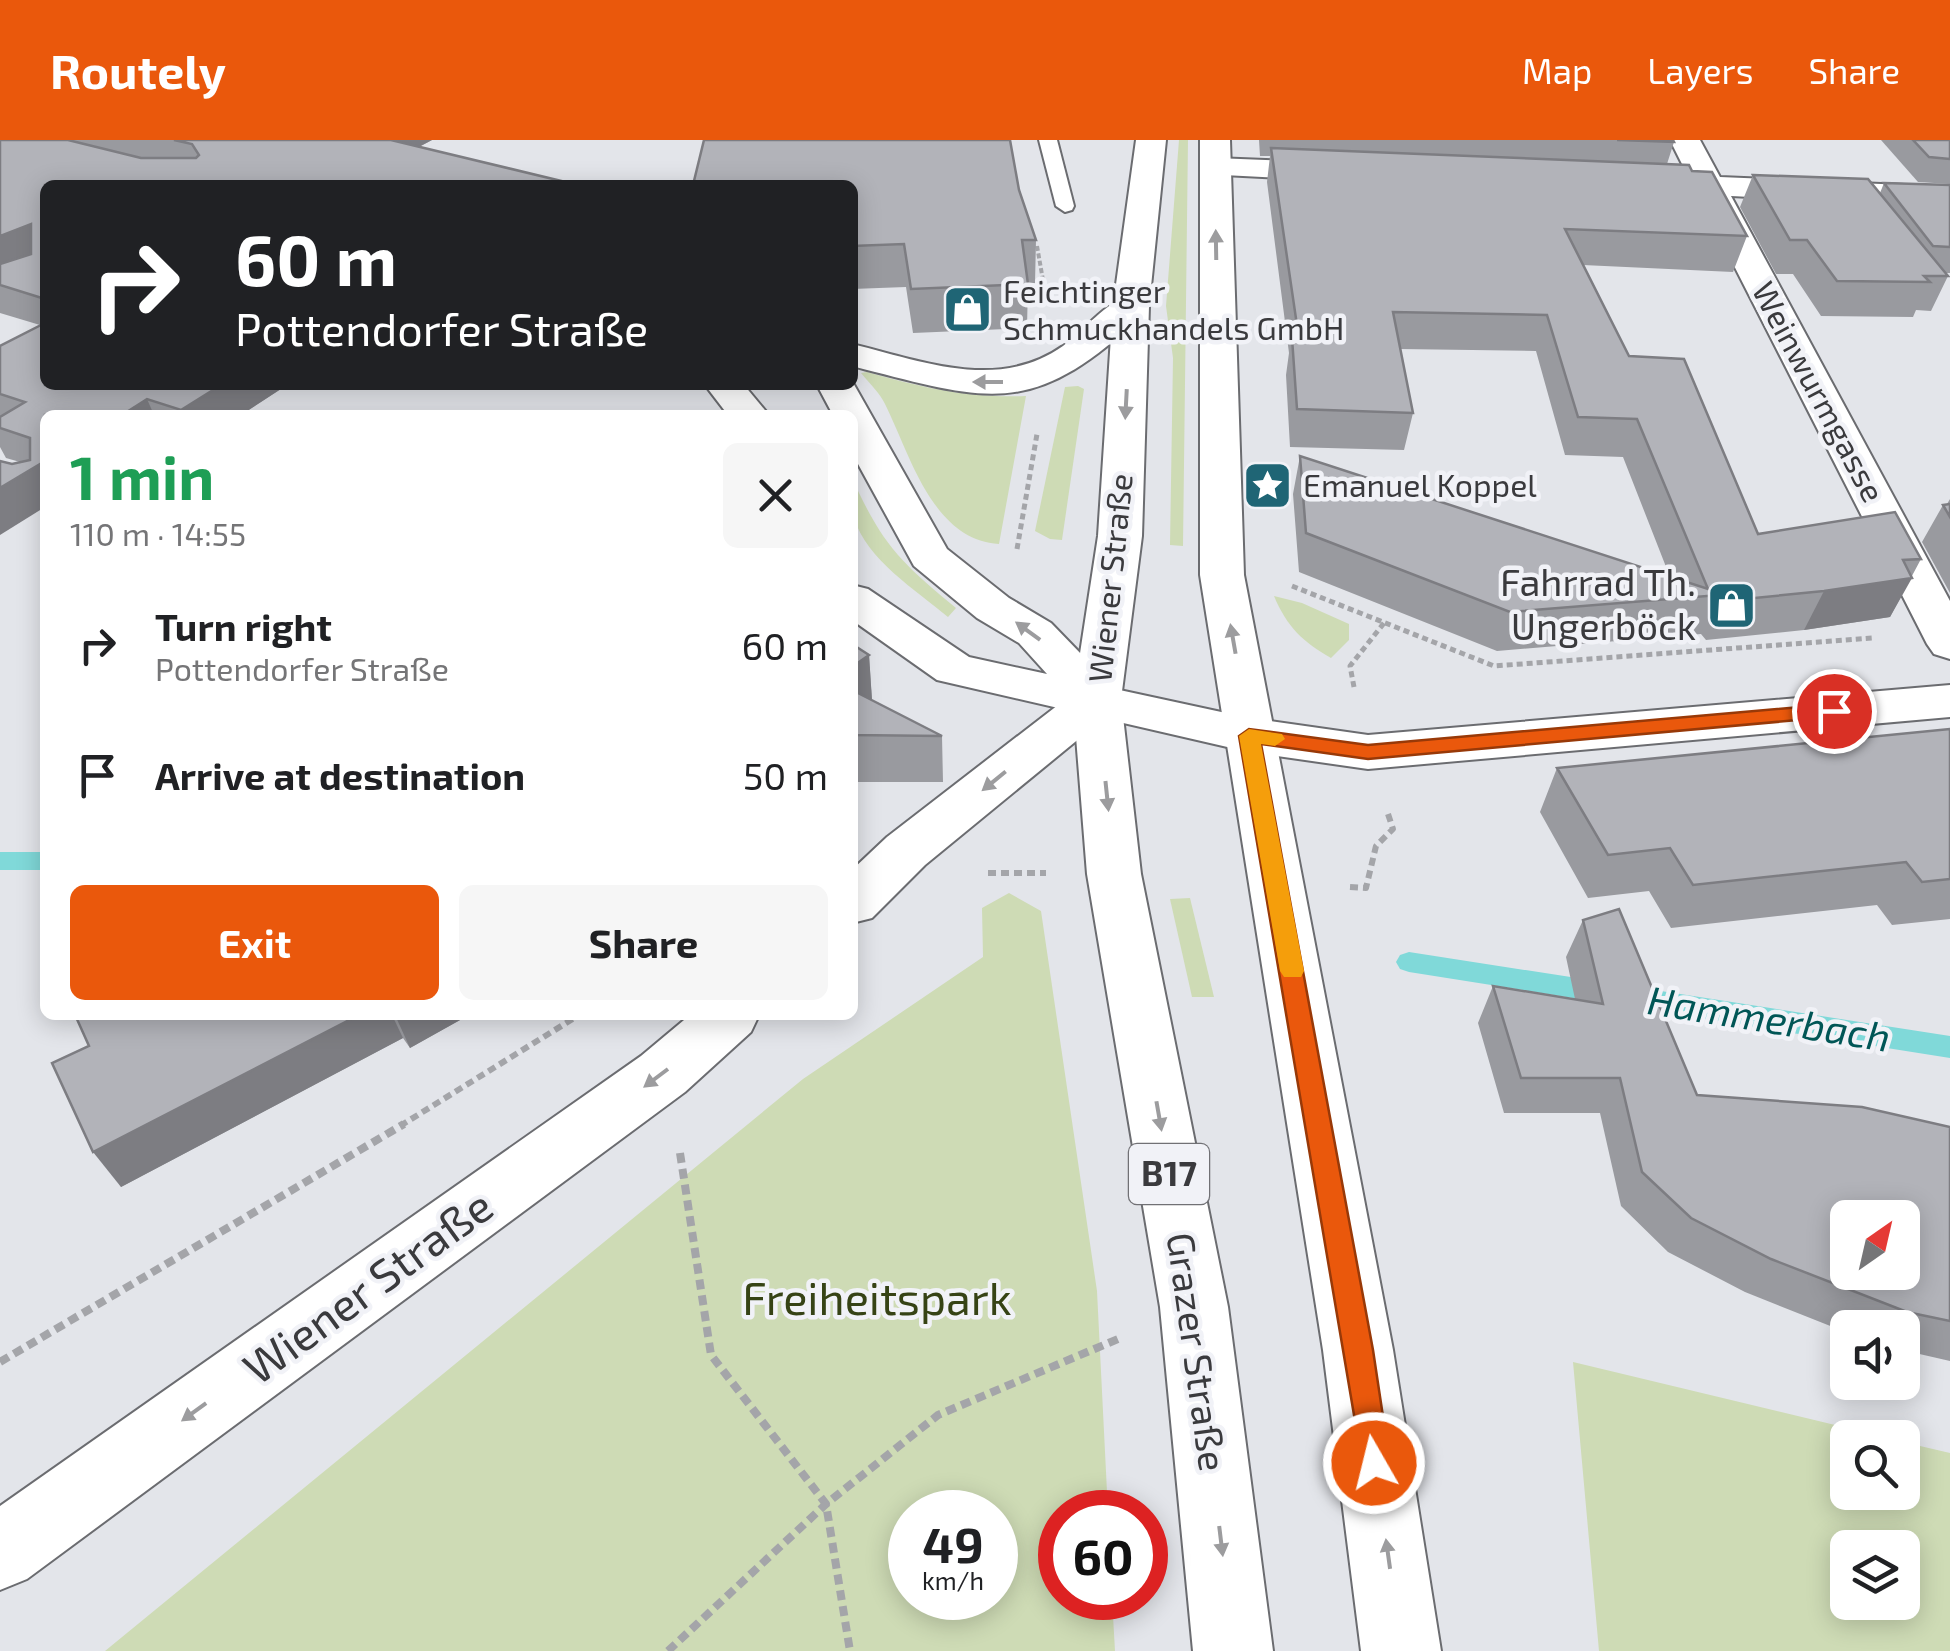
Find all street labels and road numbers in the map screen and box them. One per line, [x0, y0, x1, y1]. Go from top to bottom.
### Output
street label: Weinwurmgasse [1746, 274, 1894, 508]
street label: Wiener Straße [1079, 472, 1139, 684]
road number: B17 [1129, 1144, 1209, 1204]
street label: Wiener Straße [232, 1177, 502, 1394]
street label: Grazer Straße [1158, 1230, 1237, 1474]

